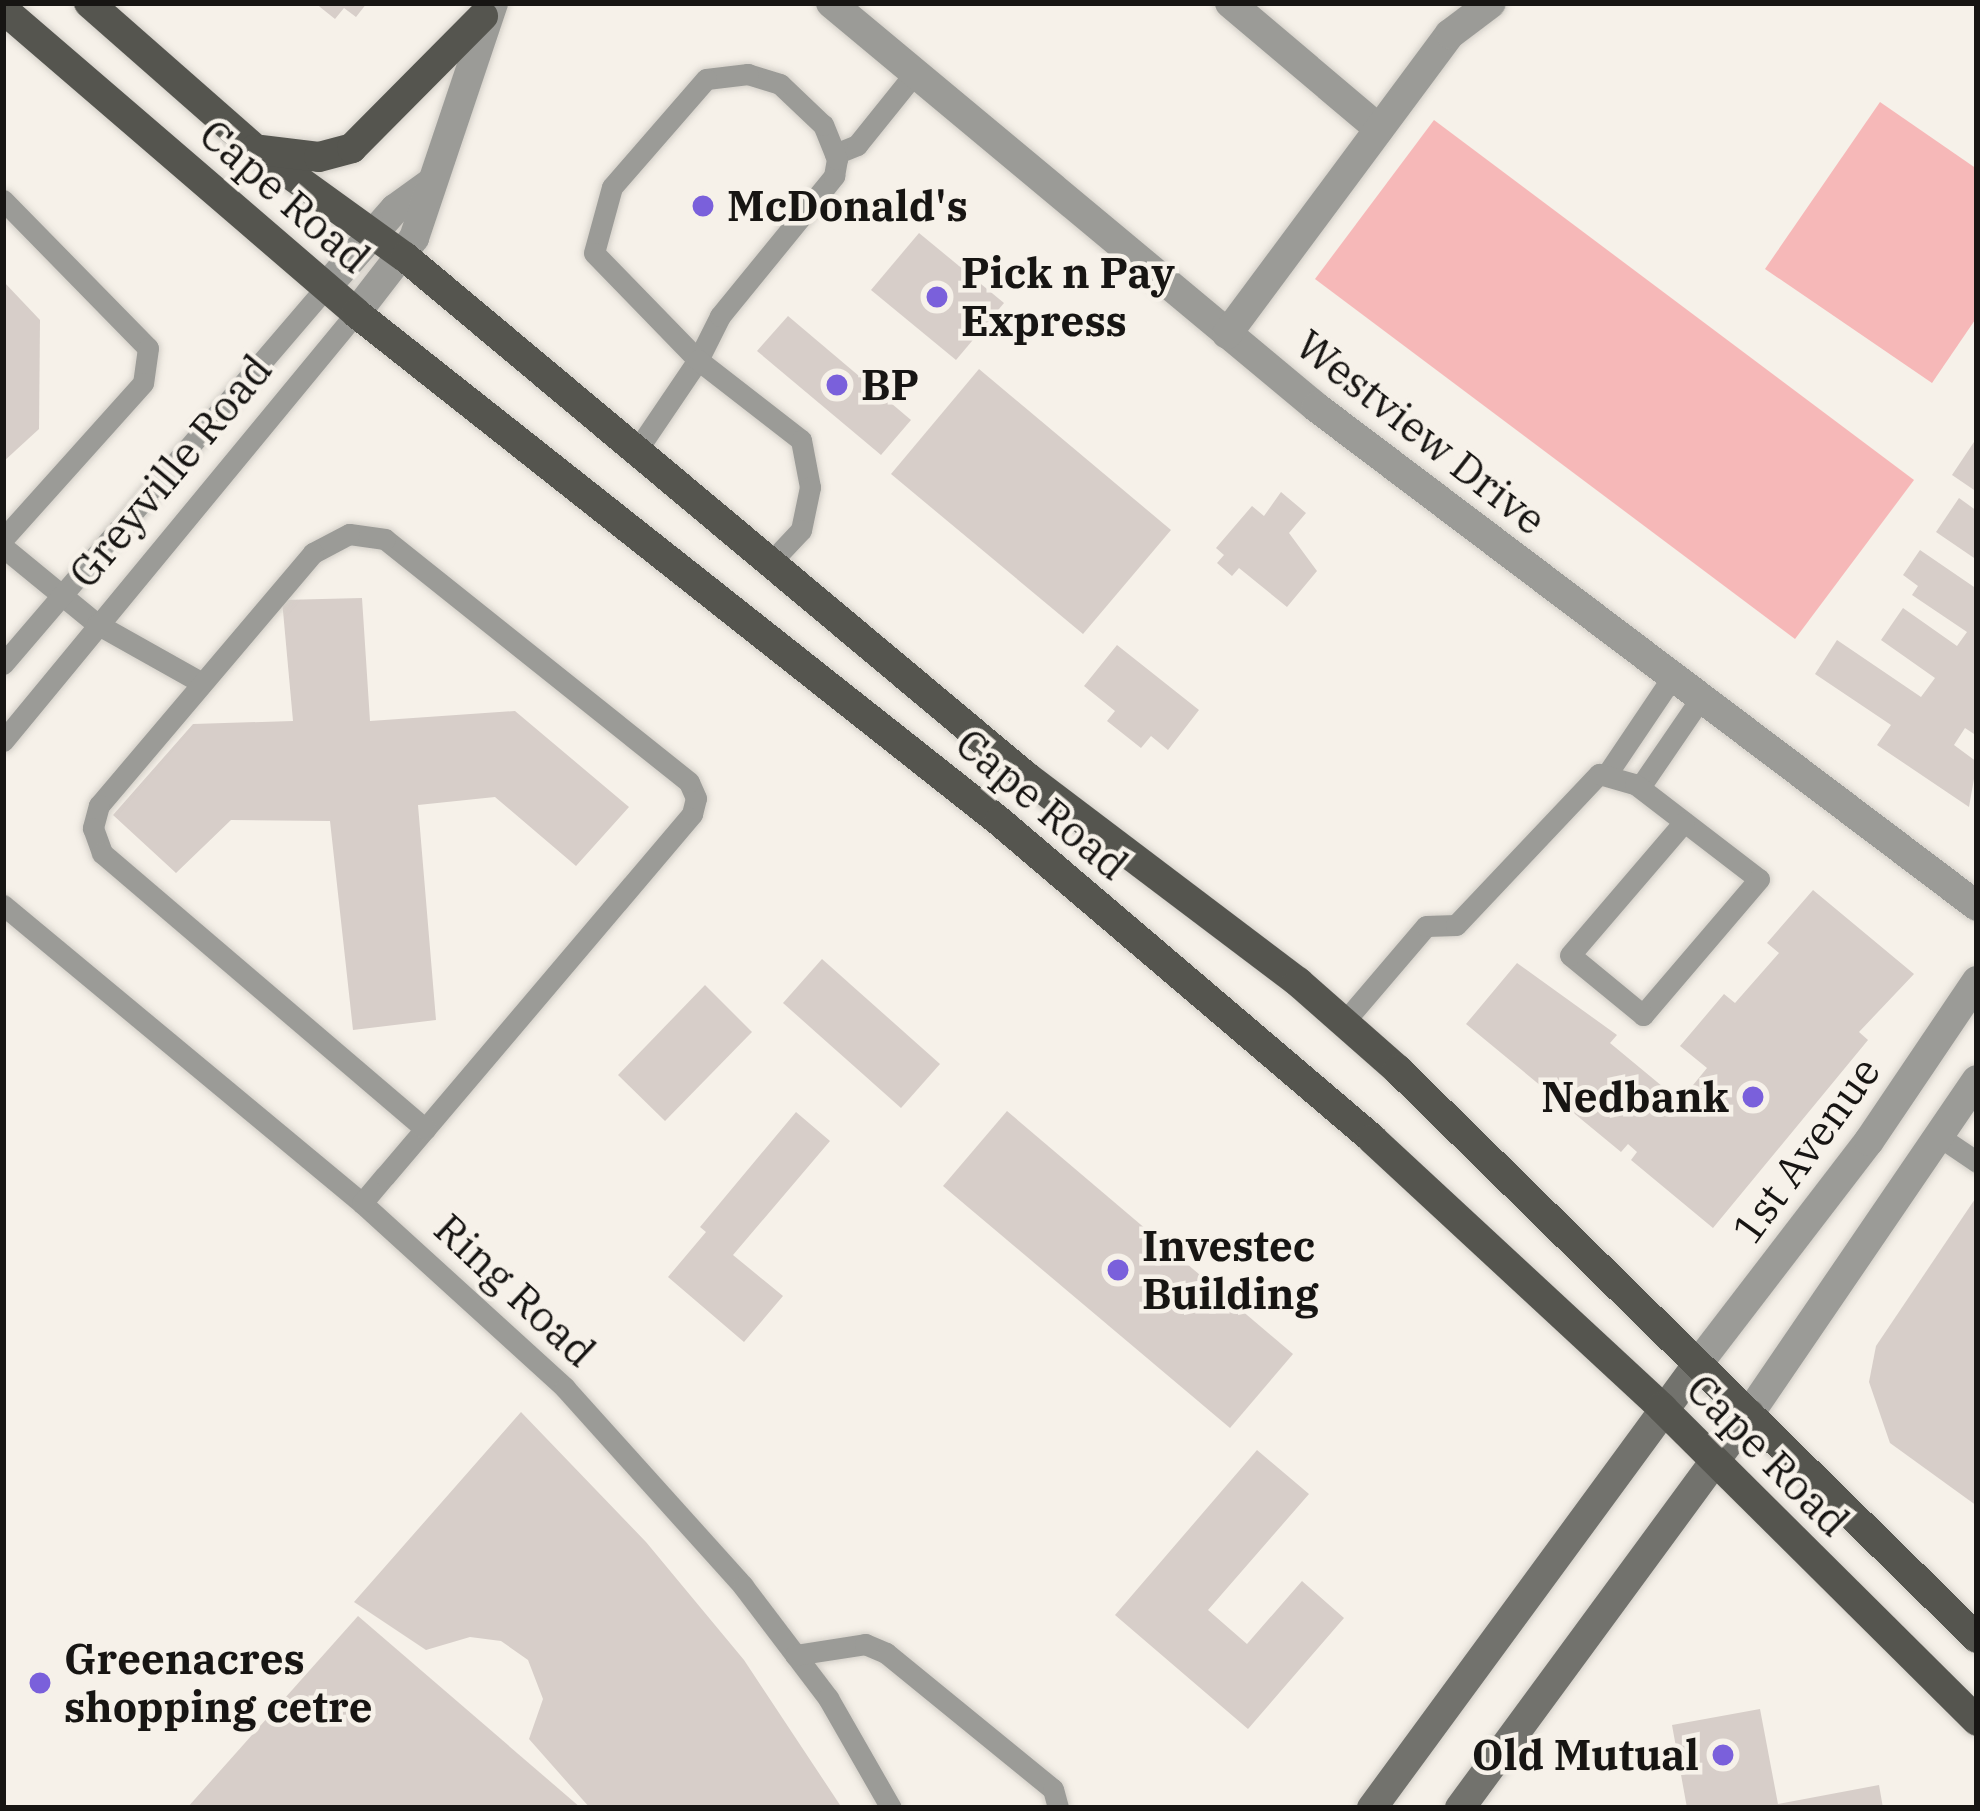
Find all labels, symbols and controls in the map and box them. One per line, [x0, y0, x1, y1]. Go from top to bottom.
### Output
street label: Cape Road [190, 109, 380, 283]
place label: McDonald's [727, 181, 968, 231]
marker: McDonald's [690, 193, 716, 219]
place label: Pick n Pay Express [961, 248, 1175, 346]
marker: Pick n Pay Express [924, 284, 950, 310]
street label: Westview Drive [1286, 319, 1556, 545]
street label: Greyville Road [58, 345, 282, 597]
place label: BP [861, 360, 919, 410]
marker: BP [824, 372, 850, 398]
street label: Cape Road [946, 718, 1138, 890]
street label: 1st Avenue [1722, 1047, 1890, 1253]
place label: Nedbank [1541, 1072, 1729, 1122]
marker: Nedbank [1740, 1084, 1766, 1110]
street label: Ring Road [424, 1203, 606, 1377]
place label: Investec Building [1142, 1221, 1319, 1320]
marker: Investec Building [1105, 1257, 1131, 1283]
street label: Cape Road [1677, 1364, 1859, 1546]
place label: Greenacres shopping cetre [64, 1634, 372, 1732]
marker: Greenacres shopping cetre [27, 1670, 53, 1696]
place label: Old Mutual [1472, 1730, 1699, 1780]
marker: Old Mutual [1710, 1742, 1736, 1768]

